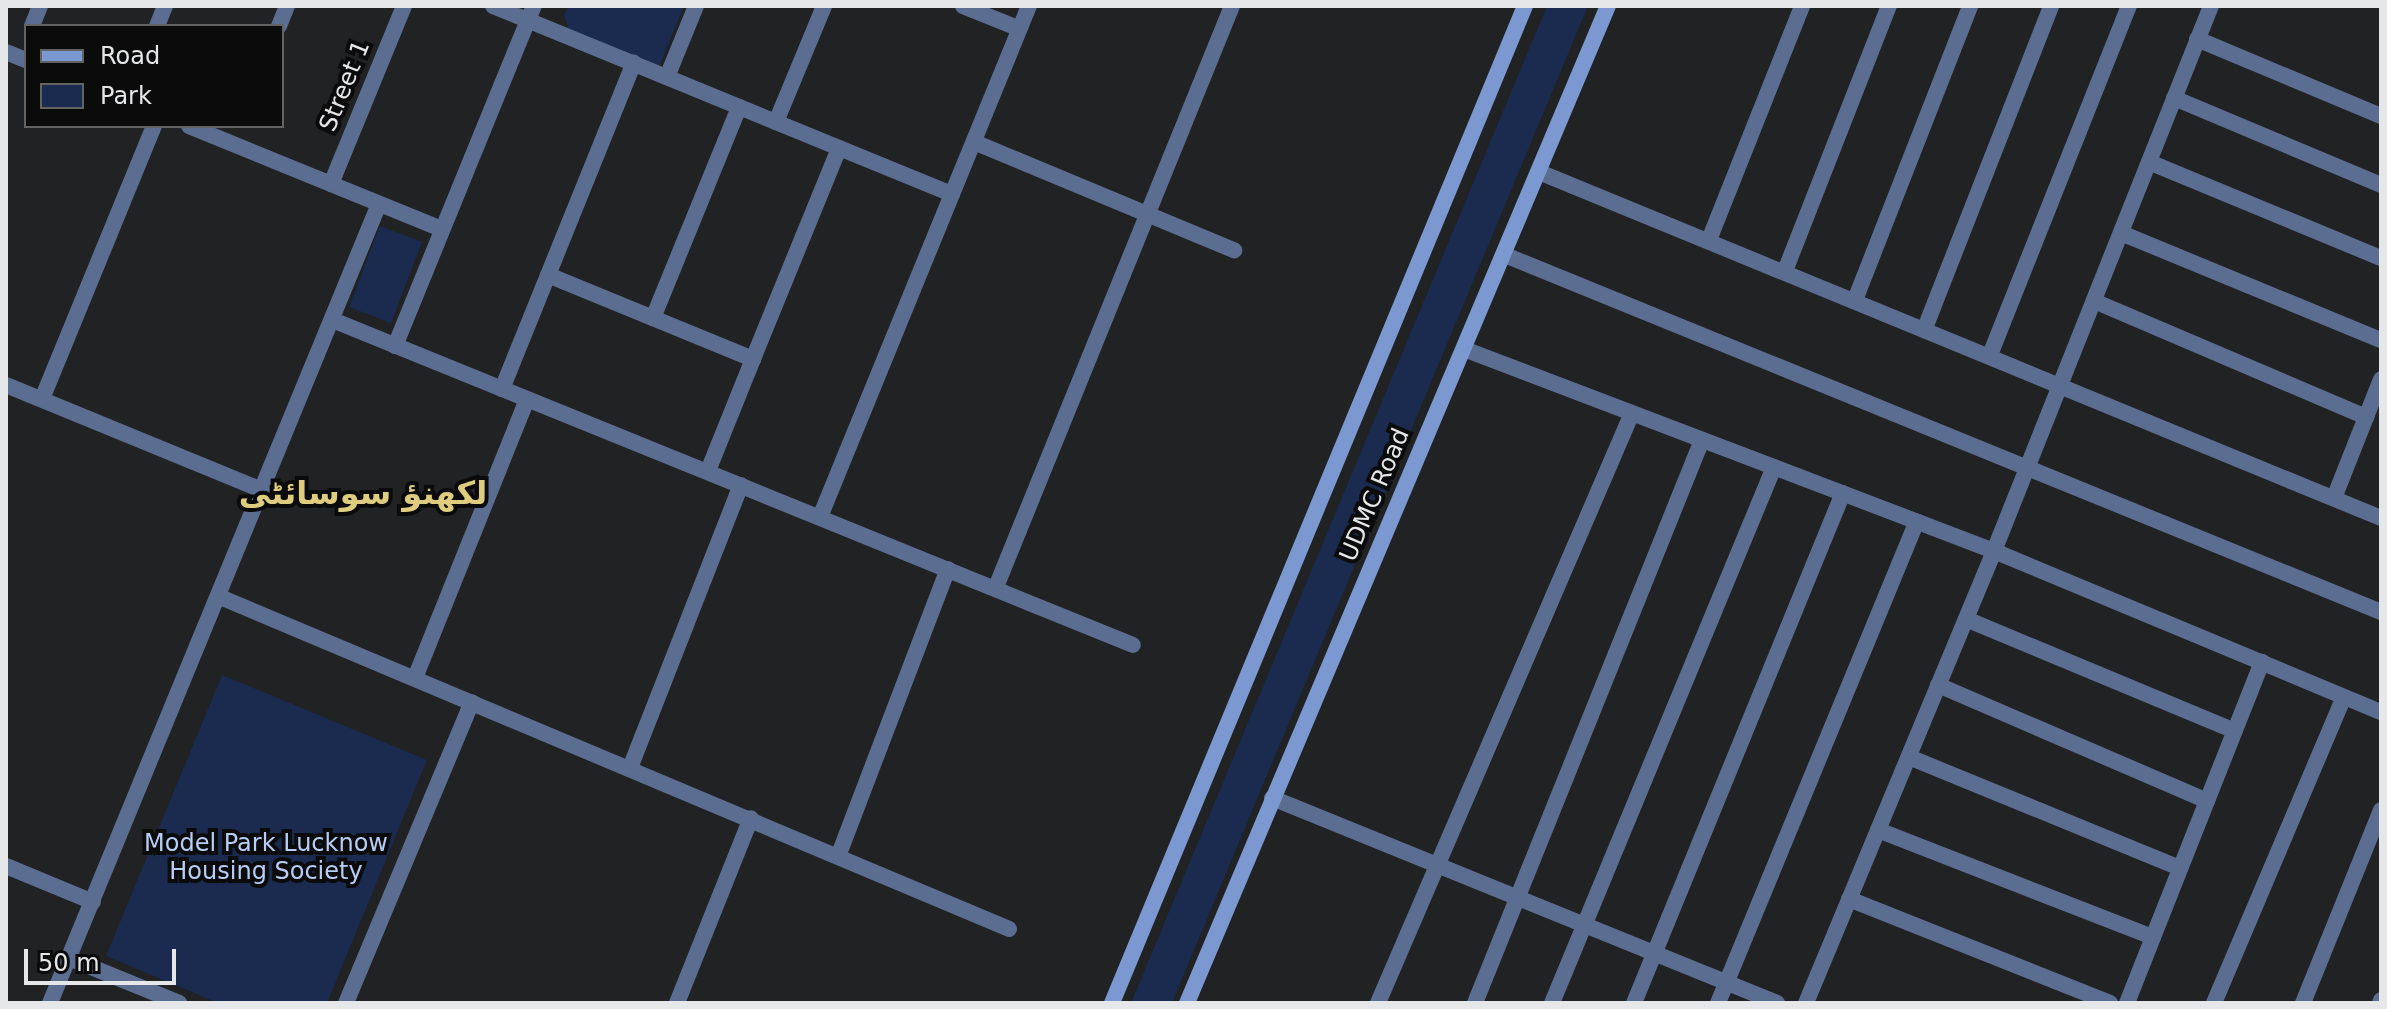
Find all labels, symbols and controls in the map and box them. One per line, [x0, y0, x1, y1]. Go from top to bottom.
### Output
legend [24, 24, 284, 128]
street label: Street 1 [314, 36, 376, 136]
text: Road [100, 42, 160, 70]
text: Park [100, 82, 152, 110]
street label: UDMC Road [1334, 424, 1416, 566]
district label: لکھنؤ سوسائٹی [239, 474, 487, 512]
park label: Model Park Lucknow Housing Society [144, 830, 388, 886]
scale bar [28, 933, 180, 983]
text: 50 m [38, 949, 100, 977]

